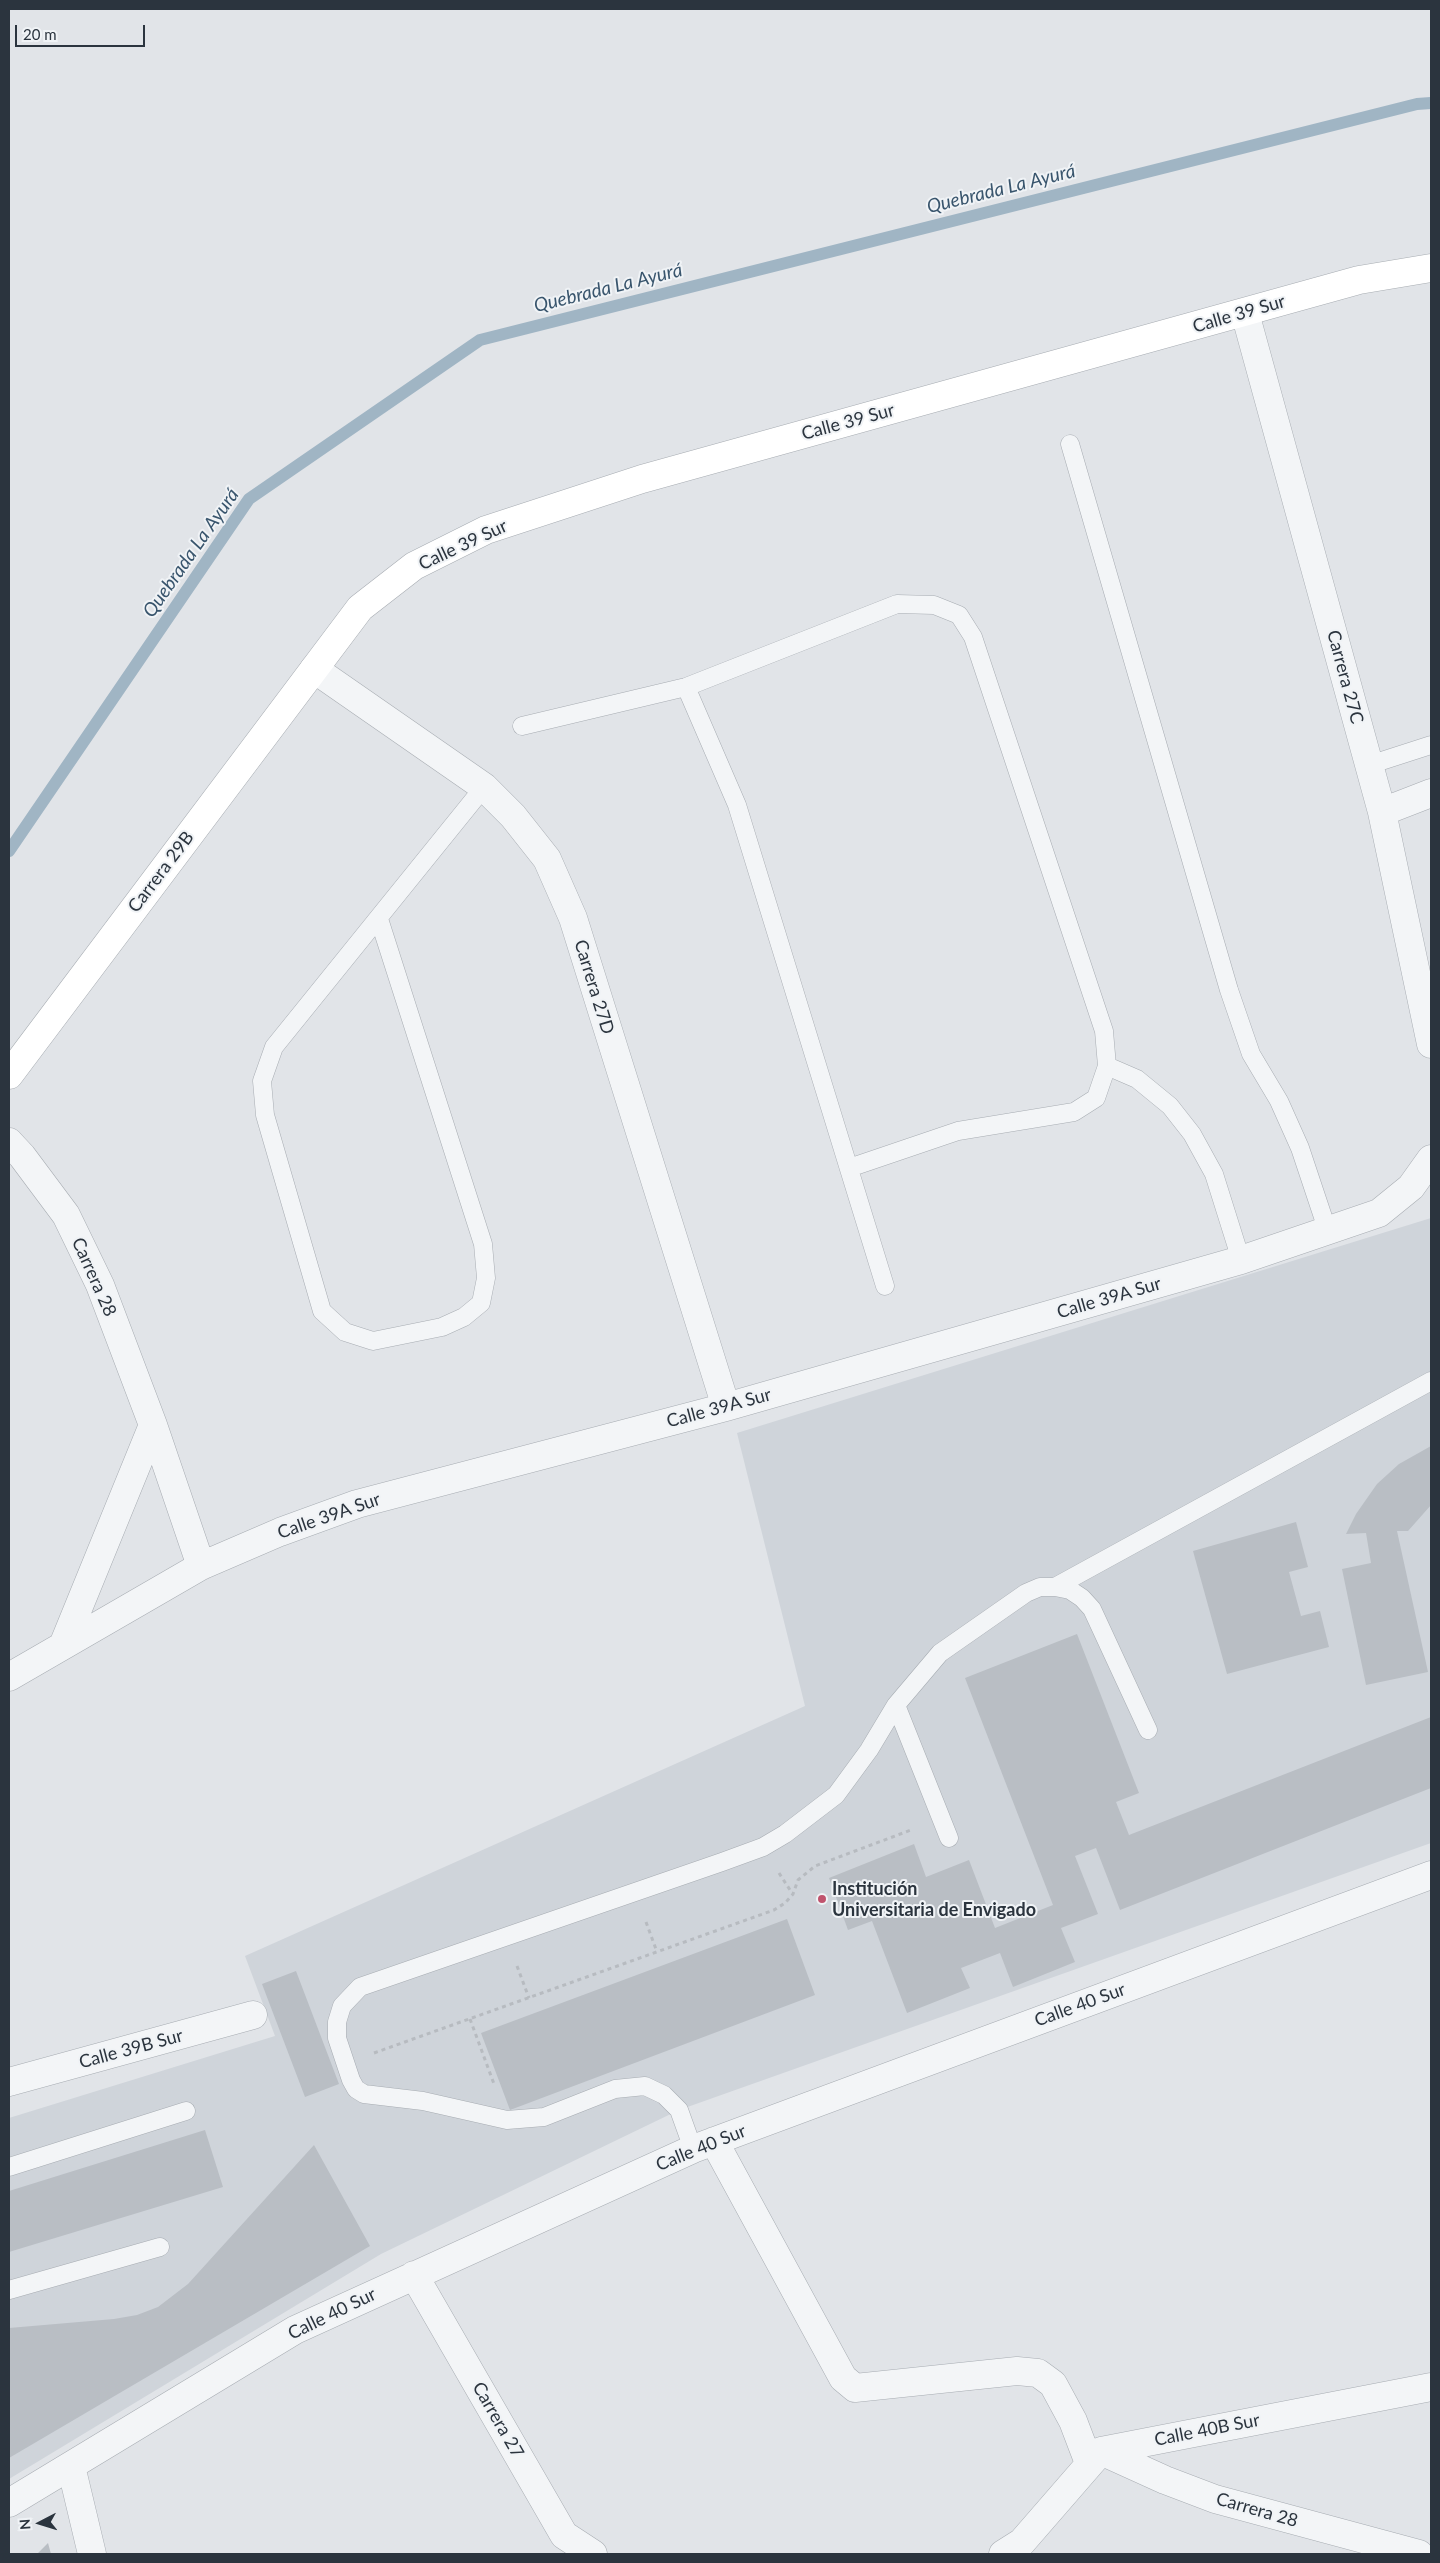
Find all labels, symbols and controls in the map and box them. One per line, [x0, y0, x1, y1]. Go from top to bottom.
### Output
scale bar [18, 15, 148, 47]
text: 20 m [23, 25, 57, 43]
water label: Quebrada La Ayurá [924, 160, 1078, 218]
water label: Quebrada La Ayurá [531, 259, 685, 317]
street label: Calle 39 Sur [1190, 290, 1288, 338]
street label: Calle 39 Sur [799, 399, 897, 445]
water label: Quebrada La Ayurá [138, 484, 244, 622]
street label: Calle 39 Sur [415, 515, 511, 575]
street label: Carrera 27C [1322, 628, 1368, 726]
street label: Carrera 29B [124, 827, 198, 917]
street label: Carrera 27D [569, 937, 619, 1037]
street label: Carrera 28 [67, 1234, 121, 1320]
street label: Calle 39A Sur [1054, 1273, 1164, 1323]
street label: Calle 39A Sur [664, 1384, 774, 1432]
street label: Calle 39A Sur [275, 1488, 383, 1544]
place label: Institución Universitaria de Envigado [832, 1878, 1036, 1920]
marker: Institución Universitaria de Envigado [816, 1893, 828, 1905]
street label: Calle 40 Sur [1032, 1979, 1128, 2031]
street label: Calle 39B Sur [77, 2025, 185, 2073]
street label: Calle 40 Sur [653, 2120, 749, 2176]
street label: Calle 40 Sur [284, 2283, 380, 2345]
street label: Carrera 27 [468, 2378, 528, 2462]
street label: Calle 40B Sur [1152, 2409, 1262, 2451]
street label: Carrera 28 [1214, 2488, 1300, 2532]
north arrow [15, 2498, 65, 2548]
text: N [16, 2518, 33, 2530]

